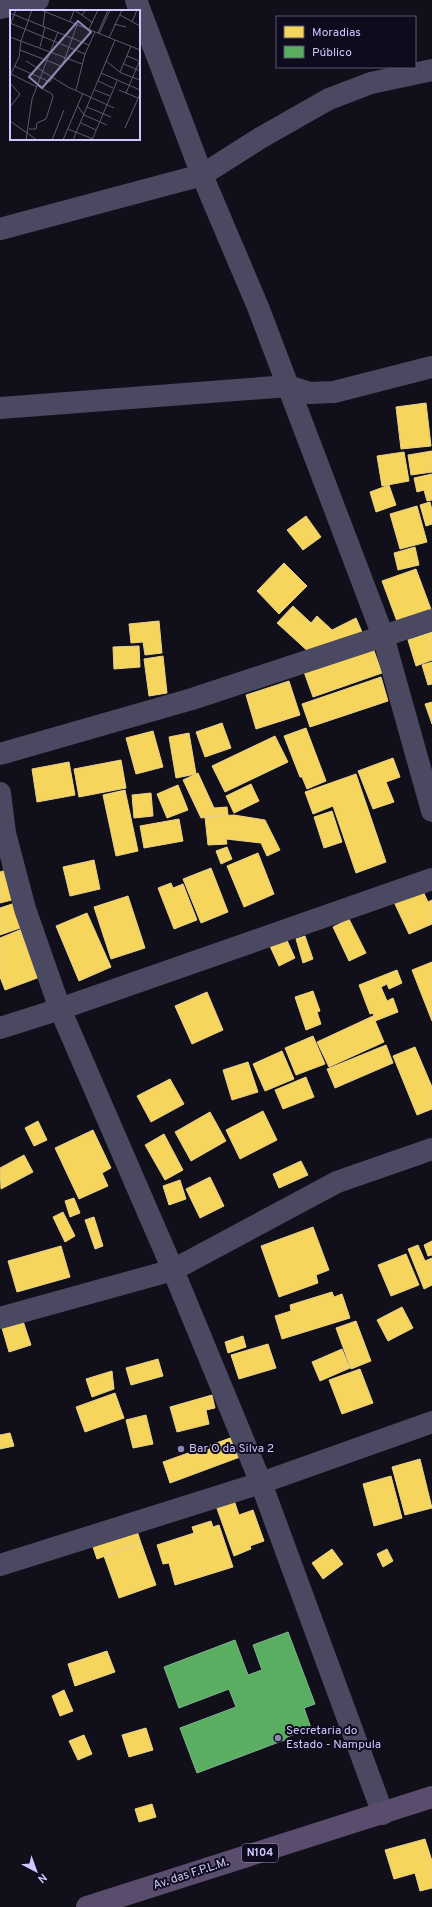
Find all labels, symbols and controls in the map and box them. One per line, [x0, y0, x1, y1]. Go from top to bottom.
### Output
inset map [10, 10, 140, 140]
legend [276, 16, 416, 68]
text: Moradias [312, 25, 361, 41]
text: Público [312, 45, 352, 61]
place label: Bar O da Silva 2 [189, 1441, 274, 1457]
marker: Bar O da Silva 2 [176, 1444, 186, 1454]
place label: Secretaria do Estado - Nampula [286, 1723, 381, 1753]
marker: Secretaria do Estado - Nampula [273, 1733, 283, 1743]
road number: N104 [242, 1844, 278, 1862]
north arrow [16, 1851, 56, 1891]
street label: Av. das F.P.L.M. [151, 1854, 231, 1894]
text: N [34, 1870, 49, 1886]

